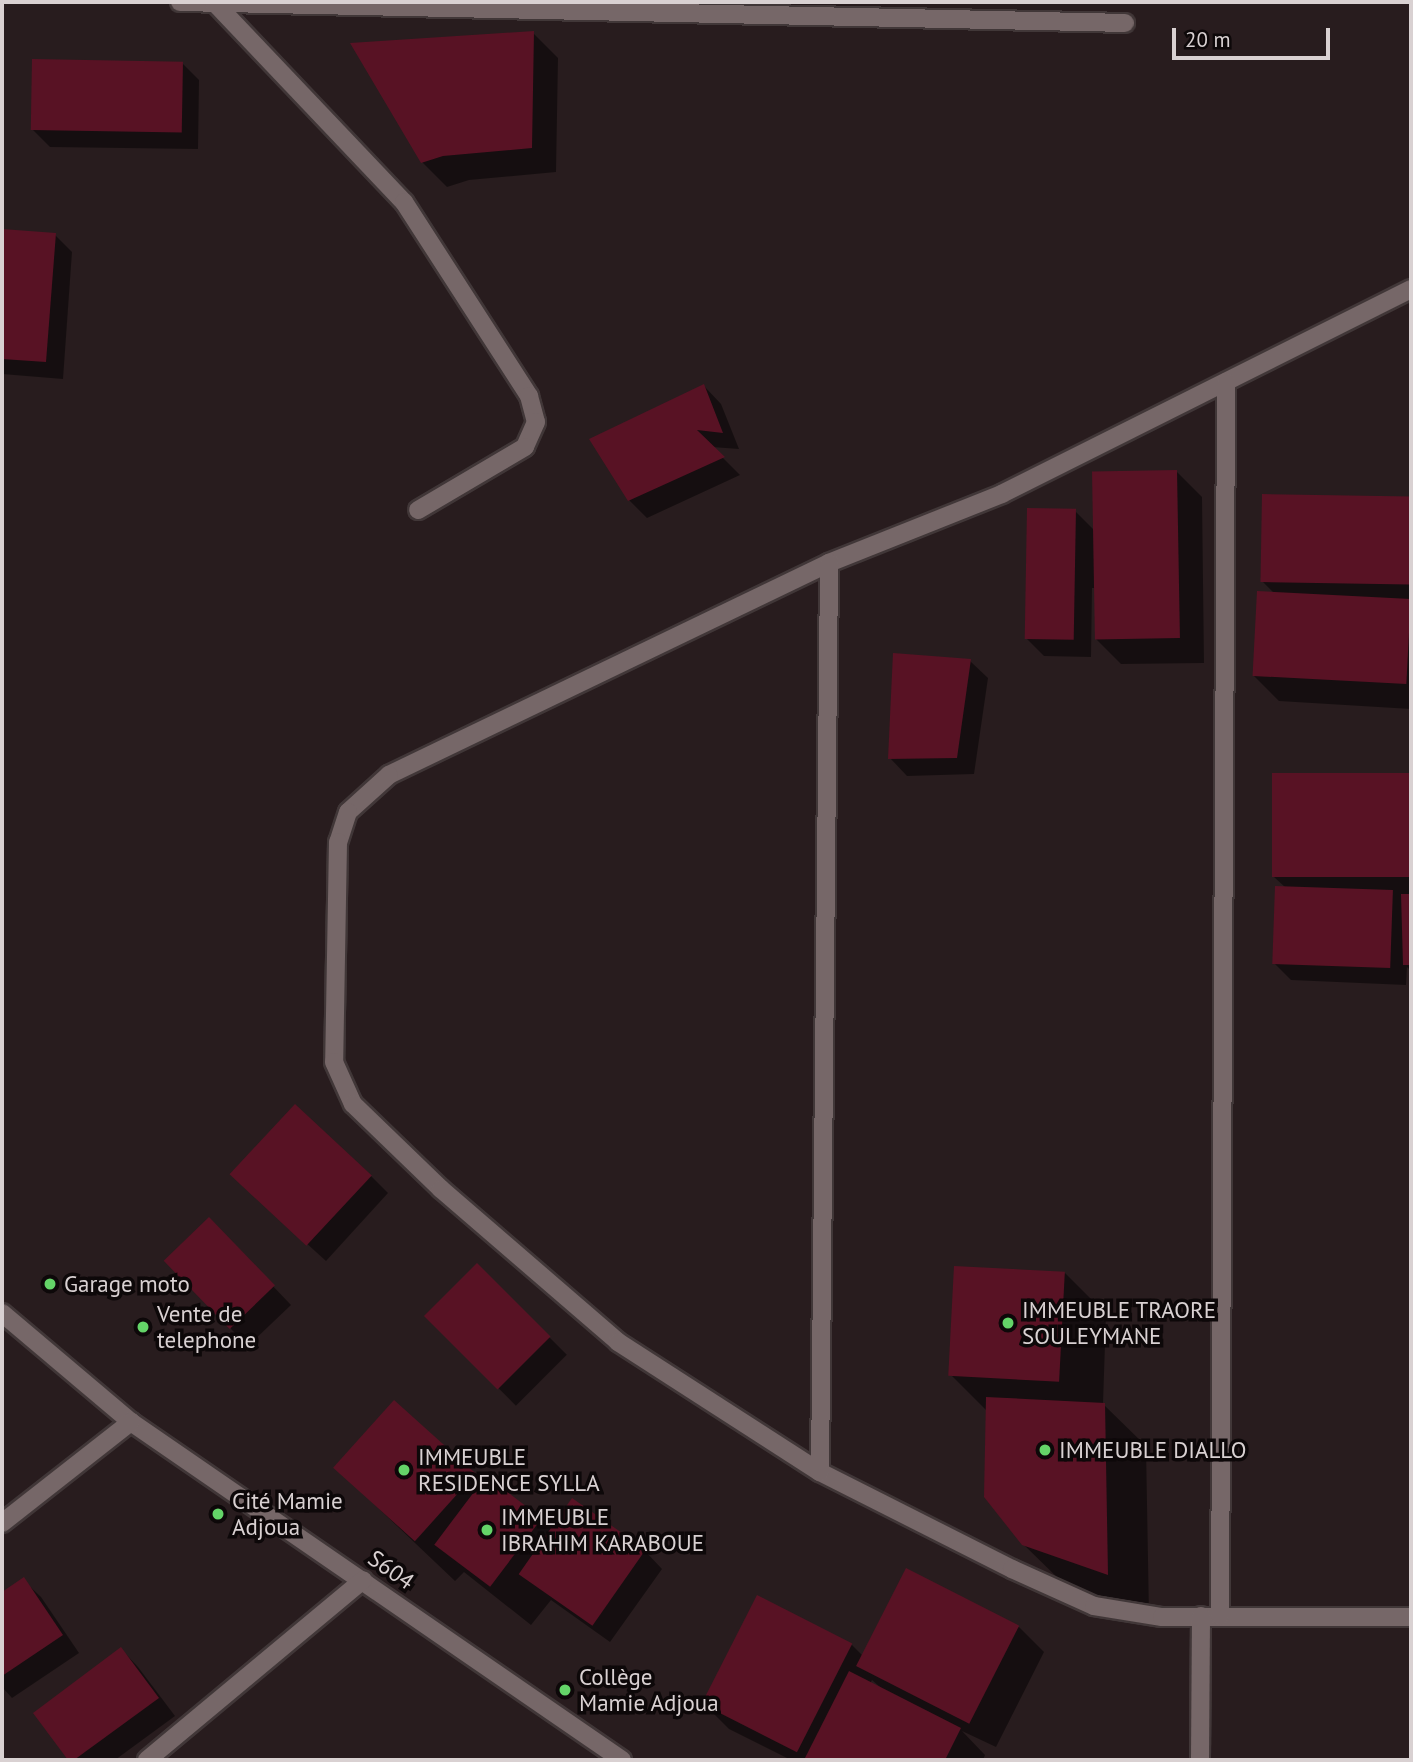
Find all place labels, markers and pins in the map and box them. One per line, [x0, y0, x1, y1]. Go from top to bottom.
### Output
place label: Garage moto [64, 1270, 190, 1298]
marker: Garage moto [42, 1276, 58, 1292]
place label: IMMEUBLE TRAORE SOULEYMANE [1022, 1296, 1217, 1350]
place label: Vente de telephone [157, 1300, 256, 1354]
marker: IMMEUBLE TRAORE SOULEYMANE [1000, 1315, 1016, 1331]
marker: Vente de telephone [135, 1319, 151, 1335]
place label: IMMEUBLE DIALLO [1059, 1436, 1246, 1464]
marker: IMMEUBLE DIALLO [1037, 1442, 1053, 1458]
place label: IMMEUBLE RESIDENCE SYLLA [418, 1443, 600, 1497]
marker: IMMEUBLE RESIDENCE SYLLA [396, 1462, 412, 1478]
place label: Cité Mamie Adjoua [232, 1487, 343, 1541]
place label: IMMEUBLE IBRAHIM KARABOUE [501, 1503, 704, 1557]
marker: Cité Mamie Adjoua [210, 1506, 226, 1522]
marker: IMMEUBLE IBRAHIM KARABOUE [479, 1522, 495, 1538]
place label: Collège Mamie Adjoua [579, 1663, 719, 1717]
marker: Collège Mamie Adjoua [557, 1682, 573, 1698]

